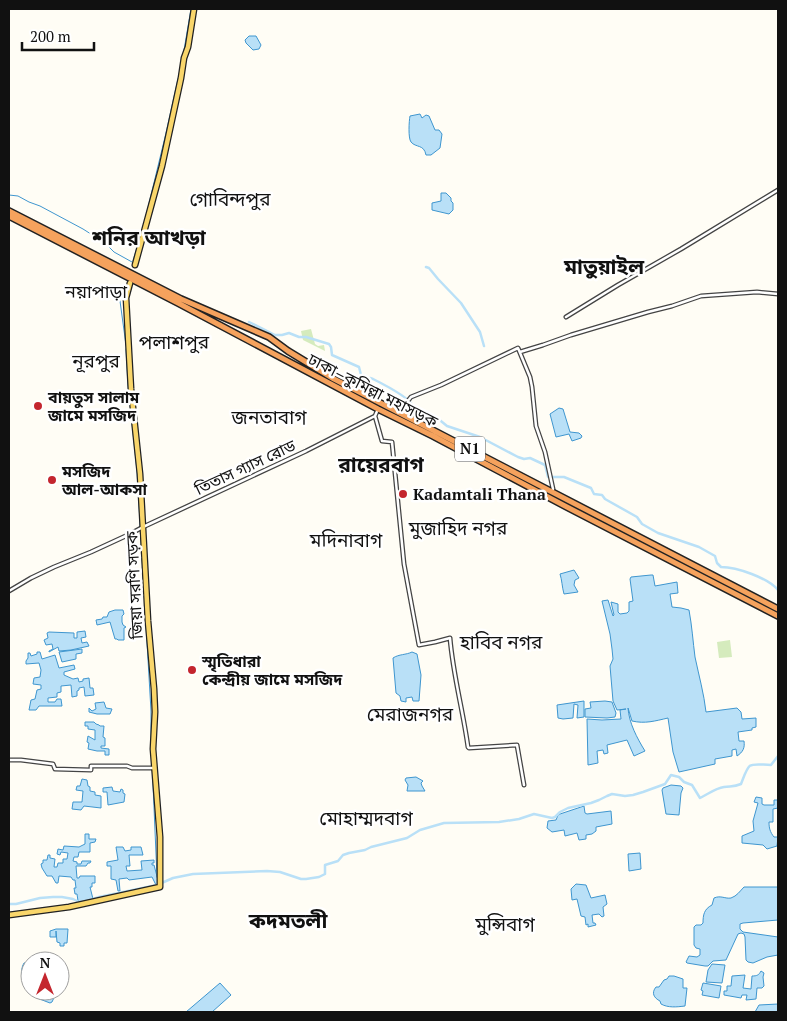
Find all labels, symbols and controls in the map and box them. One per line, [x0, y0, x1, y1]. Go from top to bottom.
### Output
scale bar [22, 20, 95, 52]
text: 200 m [30, 26, 71, 46]
district label: গোবিন্দপুর [190, 186, 271, 211]
district label: শনির আখড়া [91, 223, 207, 251]
district label: মাতুয়াইল [563, 252, 645, 280]
district label: নয়াপাড়া [64, 279, 127, 303]
district label: পলাশপুর [139, 329, 210, 354]
street label: ঢাকা–কুমিল্লা মহাসড়ক [303, 347, 443, 433]
district label: নূরপুর [71, 348, 121, 373]
place label: বায়তুস সালাম জামে মসজিদ [47, 386, 140, 426]
marker: বায়তুস সালাম জামে মসজিদ [32, 400, 44, 412]
district label: জনতাবাগ [231, 404, 307, 429]
street label: তিতাস গ্যাস রোড [190, 434, 299, 500]
road number: N1 [455, 436, 485, 462]
district label: রায়েরবাগ [337, 450, 424, 478]
place label: মসজিদ আল-আকসা [61, 460, 148, 500]
marker: মসজিদ আল-আকসা [46, 474, 58, 486]
place label: Kadamtali Thana [413, 483, 546, 505]
marker: Kadamtali Thana [397, 488, 409, 500]
district label: মুজাহিদ নগর [408, 515, 508, 540]
district label: মদিনাবাগ [309, 527, 383, 552]
street label: জিয়া সরণি সড়ক [120, 529, 148, 641]
district label: হাবিব নগর [459, 629, 543, 654]
place label: স্মৃতিধারা কেন্দ্রীয় জামে মসজিদ [201, 650, 343, 690]
marker: স্মৃতিধারা কেন্দ্রীয় জামে মসজিদ [186, 664, 198, 676]
district label: মেরাজনগর [367, 701, 454, 726]
district label: মোহাম্মদবাগ [319, 805, 413, 830]
district label: কদমতলী [248, 906, 328, 934]
district label: মুন্সিবাগ [474, 911, 535, 936]
north arrow [20, 951, 70, 1001]
text: N [40, 953, 51, 972]

